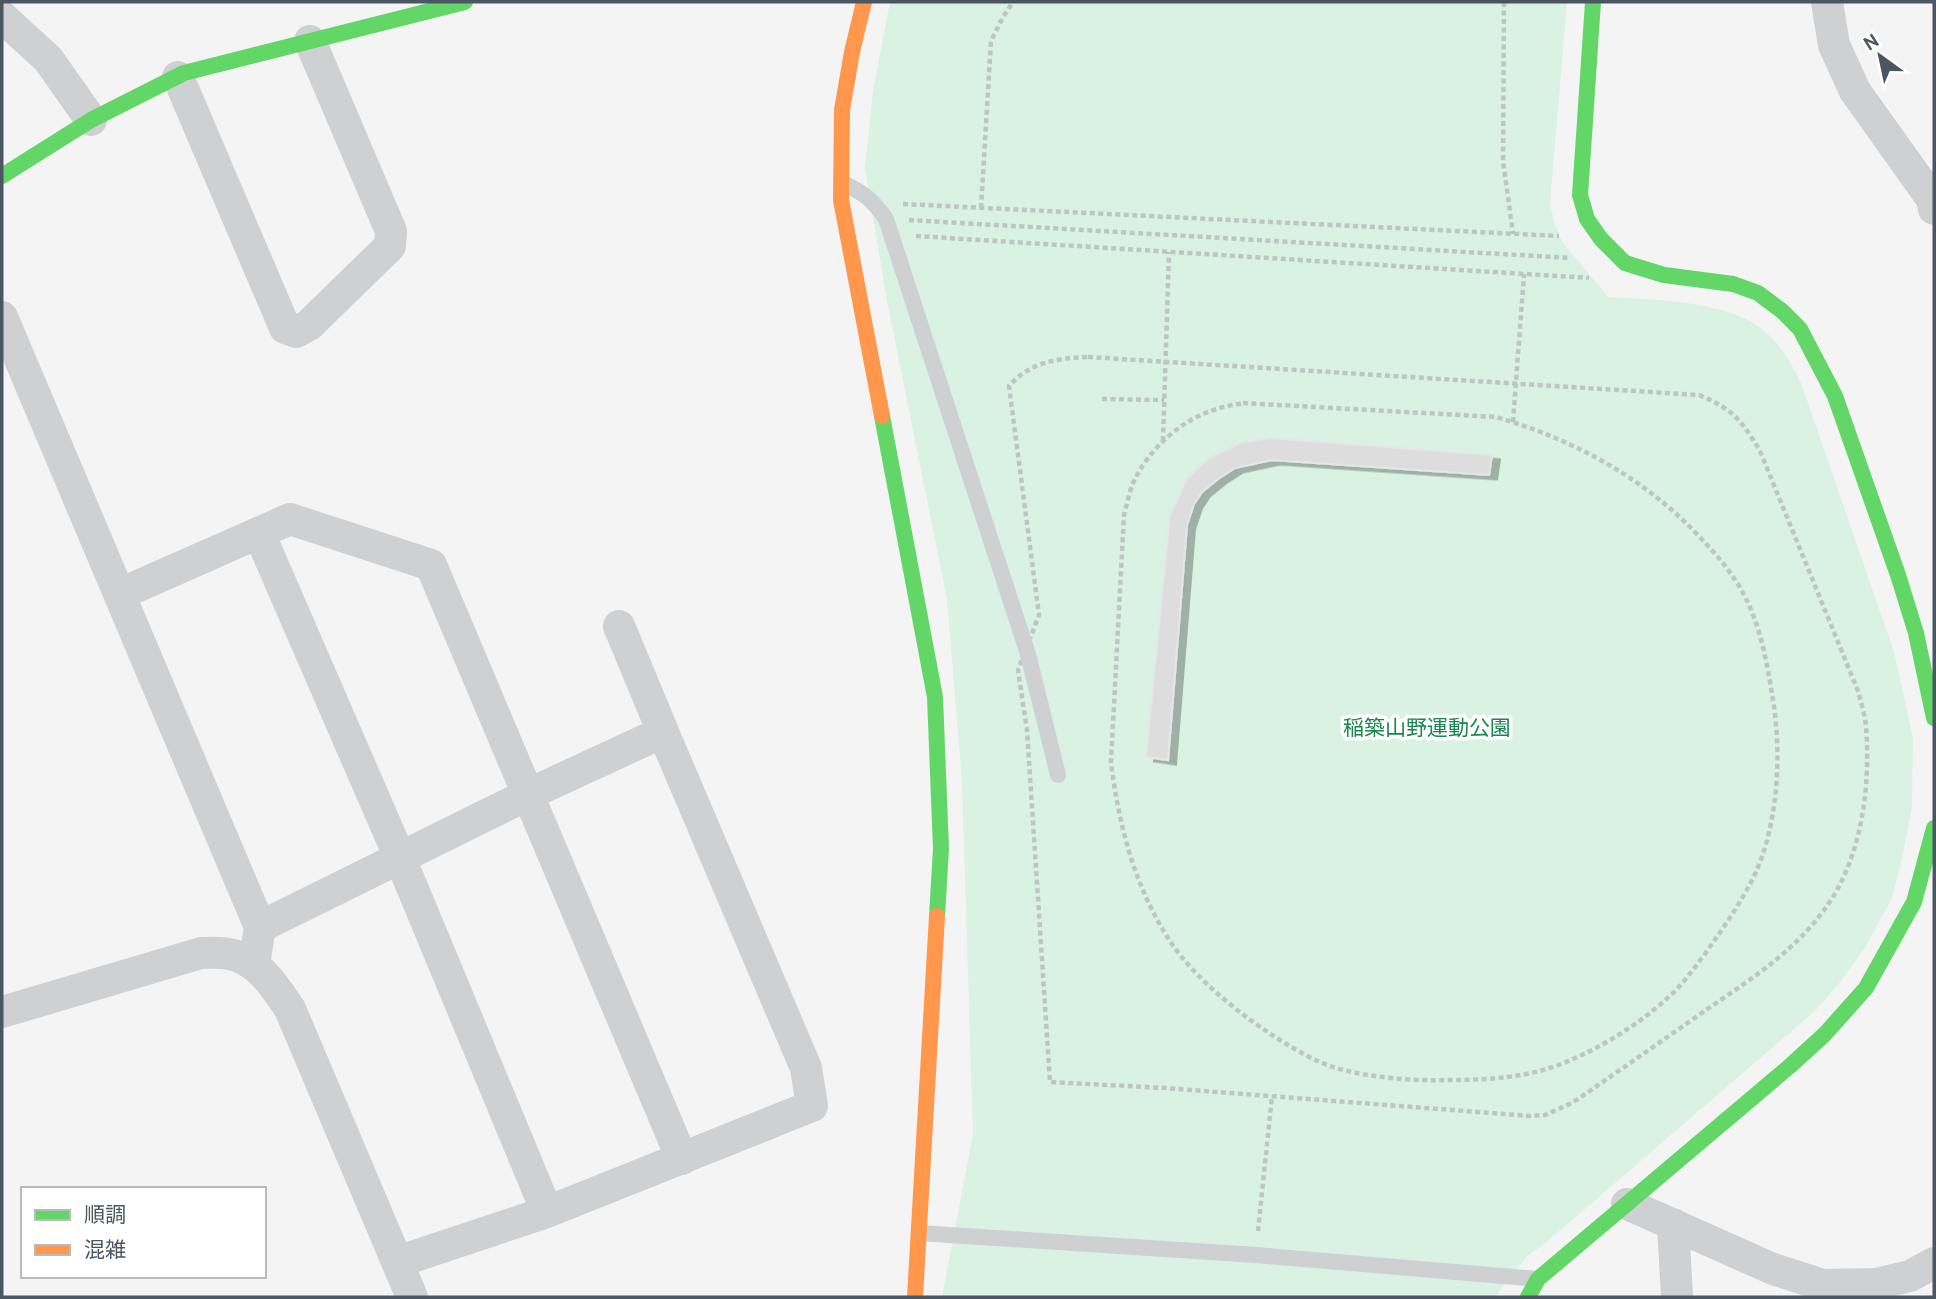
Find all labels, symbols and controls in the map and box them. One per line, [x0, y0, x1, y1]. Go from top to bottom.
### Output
north arrow [1845, 21, 1915, 91]
text: N [1859, 29, 1883, 55]
park label: 稲築山野運動公園 [1343, 715, 1511, 740]
legend [21, 1187, 266, 1278]
text: 順調 [84, 1202, 126, 1227]
text: 混雑 [84, 1237, 126, 1262]

